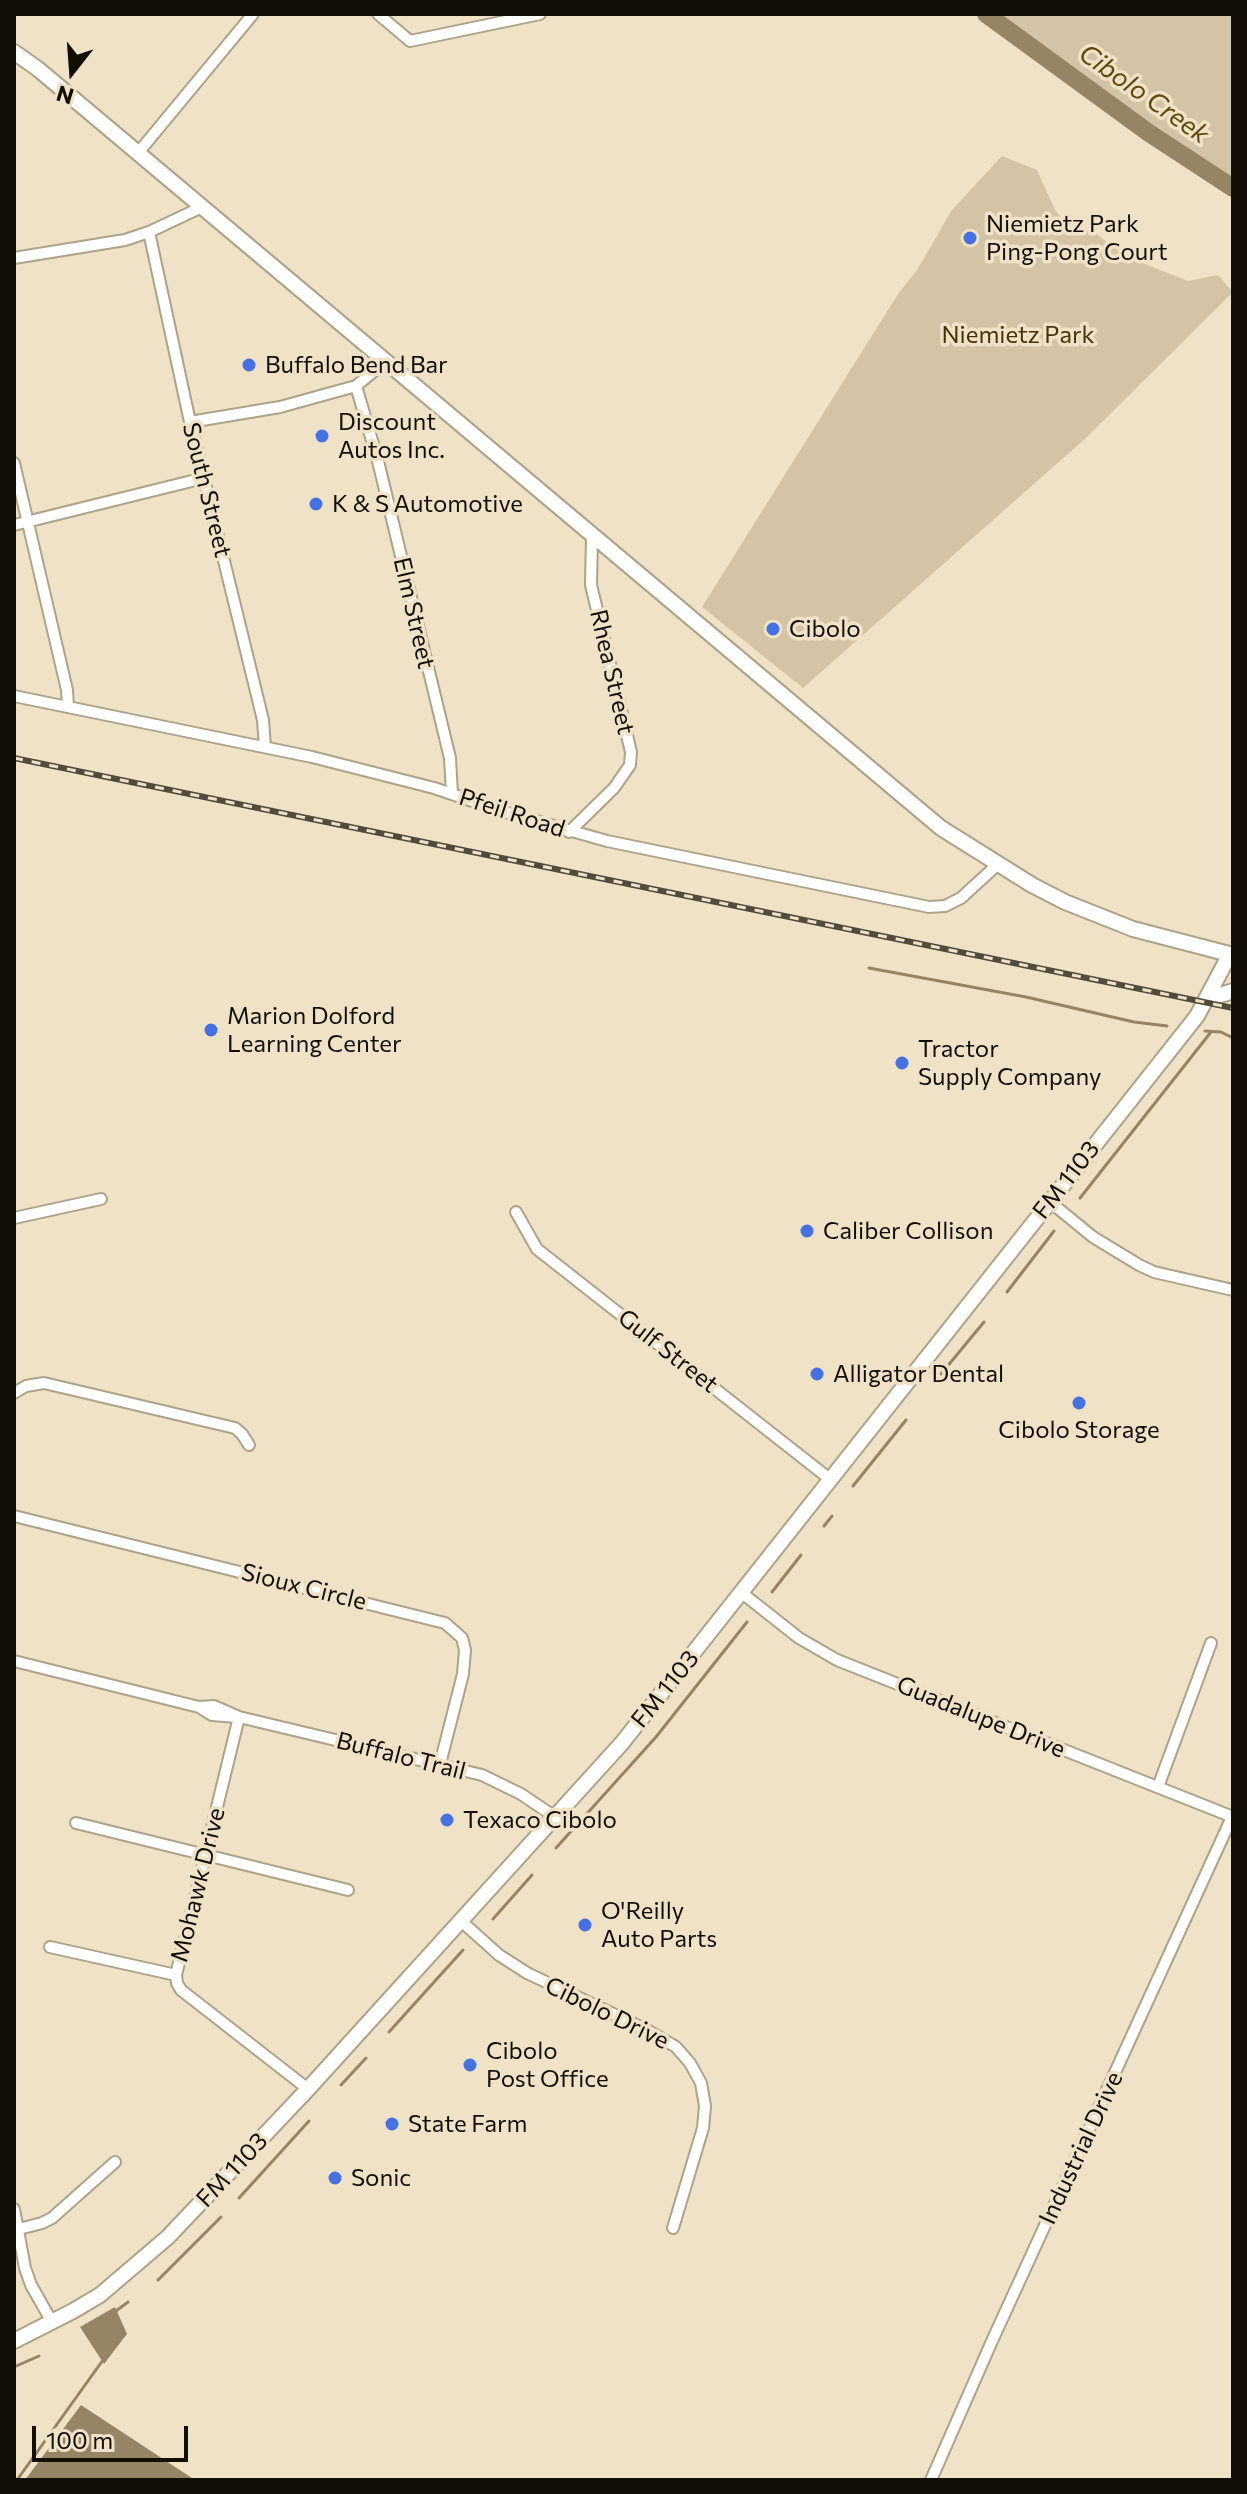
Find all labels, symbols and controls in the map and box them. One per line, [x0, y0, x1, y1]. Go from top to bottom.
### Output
north arrow [32, 32, 112, 112]
water label: Cibolo Creek [1073, 38, 1215, 150]
text: N [53, 80, 77, 111]
place label: Niemietz Park Ping-Pong Court [986, 210, 1168, 266]
marker: Niemietz Park Ping-Pong Court [961, 229, 979, 247]
park label: Niemietz Park [941, 321, 1095, 349]
place label: Buffalo Bend Bar [265, 351, 448, 379]
marker: Buffalo Bend Bar [240, 356, 258, 374]
place label: Discount Autos Inc. [338, 408, 445, 464]
street label: South Street [176, 420, 238, 560]
marker: Discount Autos Inc. [313, 427, 331, 445]
place label: K & S Automotive [332, 490, 523, 518]
marker: K & S Automotive [307, 495, 325, 513]
street label: Elm Street [387, 554, 441, 672]
street label: Rhea Street [584, 607, 640, 737]
place label: Cibolo [789, 615, 861, 643]
marker: Cibolo [764, 620, 782, 638]
street label: Pfeil Road [455, 782, 569, 844]
place label: Marion Dolford Learning Center [227, 1002, 402, 1058]
marker: Marion Dolford Learning Center [202, 1021, 220, 1039]
place label: Tractor Supply Company [918, 1035, 1101, 1091]
marker: Tractor Supply Company [893, 1054, 911, 1072]
street label: FM 1103 [1027, 1135, 1105, 1225]
place label: Caliber Collison [823, 1217, 993, 1245]
marker: Caliber Collison [798, 1222, 816, 1240]
street label: Gulf Street [612, 1303, 724, 1399]
place label: Alligator Dental [833, 1360, 1004, 1388]
marker: Alligator Dental [808, 1365, 826, 1383]
marker: Cibolo Storage [1070, 1394, 1088, 1412]
place label: Cibolo Storage [998, 1416, 1160, 1444]
street label: Sioux Circle [239, 1558, 369, 1616]
street label: FM 1103 [625, 1645, 705, 1733]
street label: Guadalupe Drive [893, 1670, 1069, 1764]
street label: Buffalo Trail [333, 1726, 469, 1786]
street label: Mohawk Drive [165, 1805, 231, 1965]
place label: Texaco Cibolo [463, 1806, 617, 1834]
marker: Texaco Cibolo [438, 1811, 456, 1829]
place label: O'Reilly Auto Parts [601, 1897, 717, 1953]
marker: O'Reilly Auto Parts [576, 1916, 594, 1934]
street label: Cibolo Drive [540, 1971, 674, 2055]
place label: Cibolo Post Office [486, 2037, 609, 2093]
marker: Cibolo Post Office [461, 2056, 479, 2074]
street label: Industrial Drive [1033, 2067, 1129, 2229]
place label: State Farm [408, 2110, 528, 2138]
marker: State Farm [383, 2115, 401, 2133]
street label: FM 1103 [190, 2127, 274, 2213]
place label: Sonic [351, 2164, 411, 2192]
marker: Sonic [326, 2169, 344, 2187]
scale bar [36, 2410, 192, 2460]
text: 100 m [46, 2425, 113, 2454]

